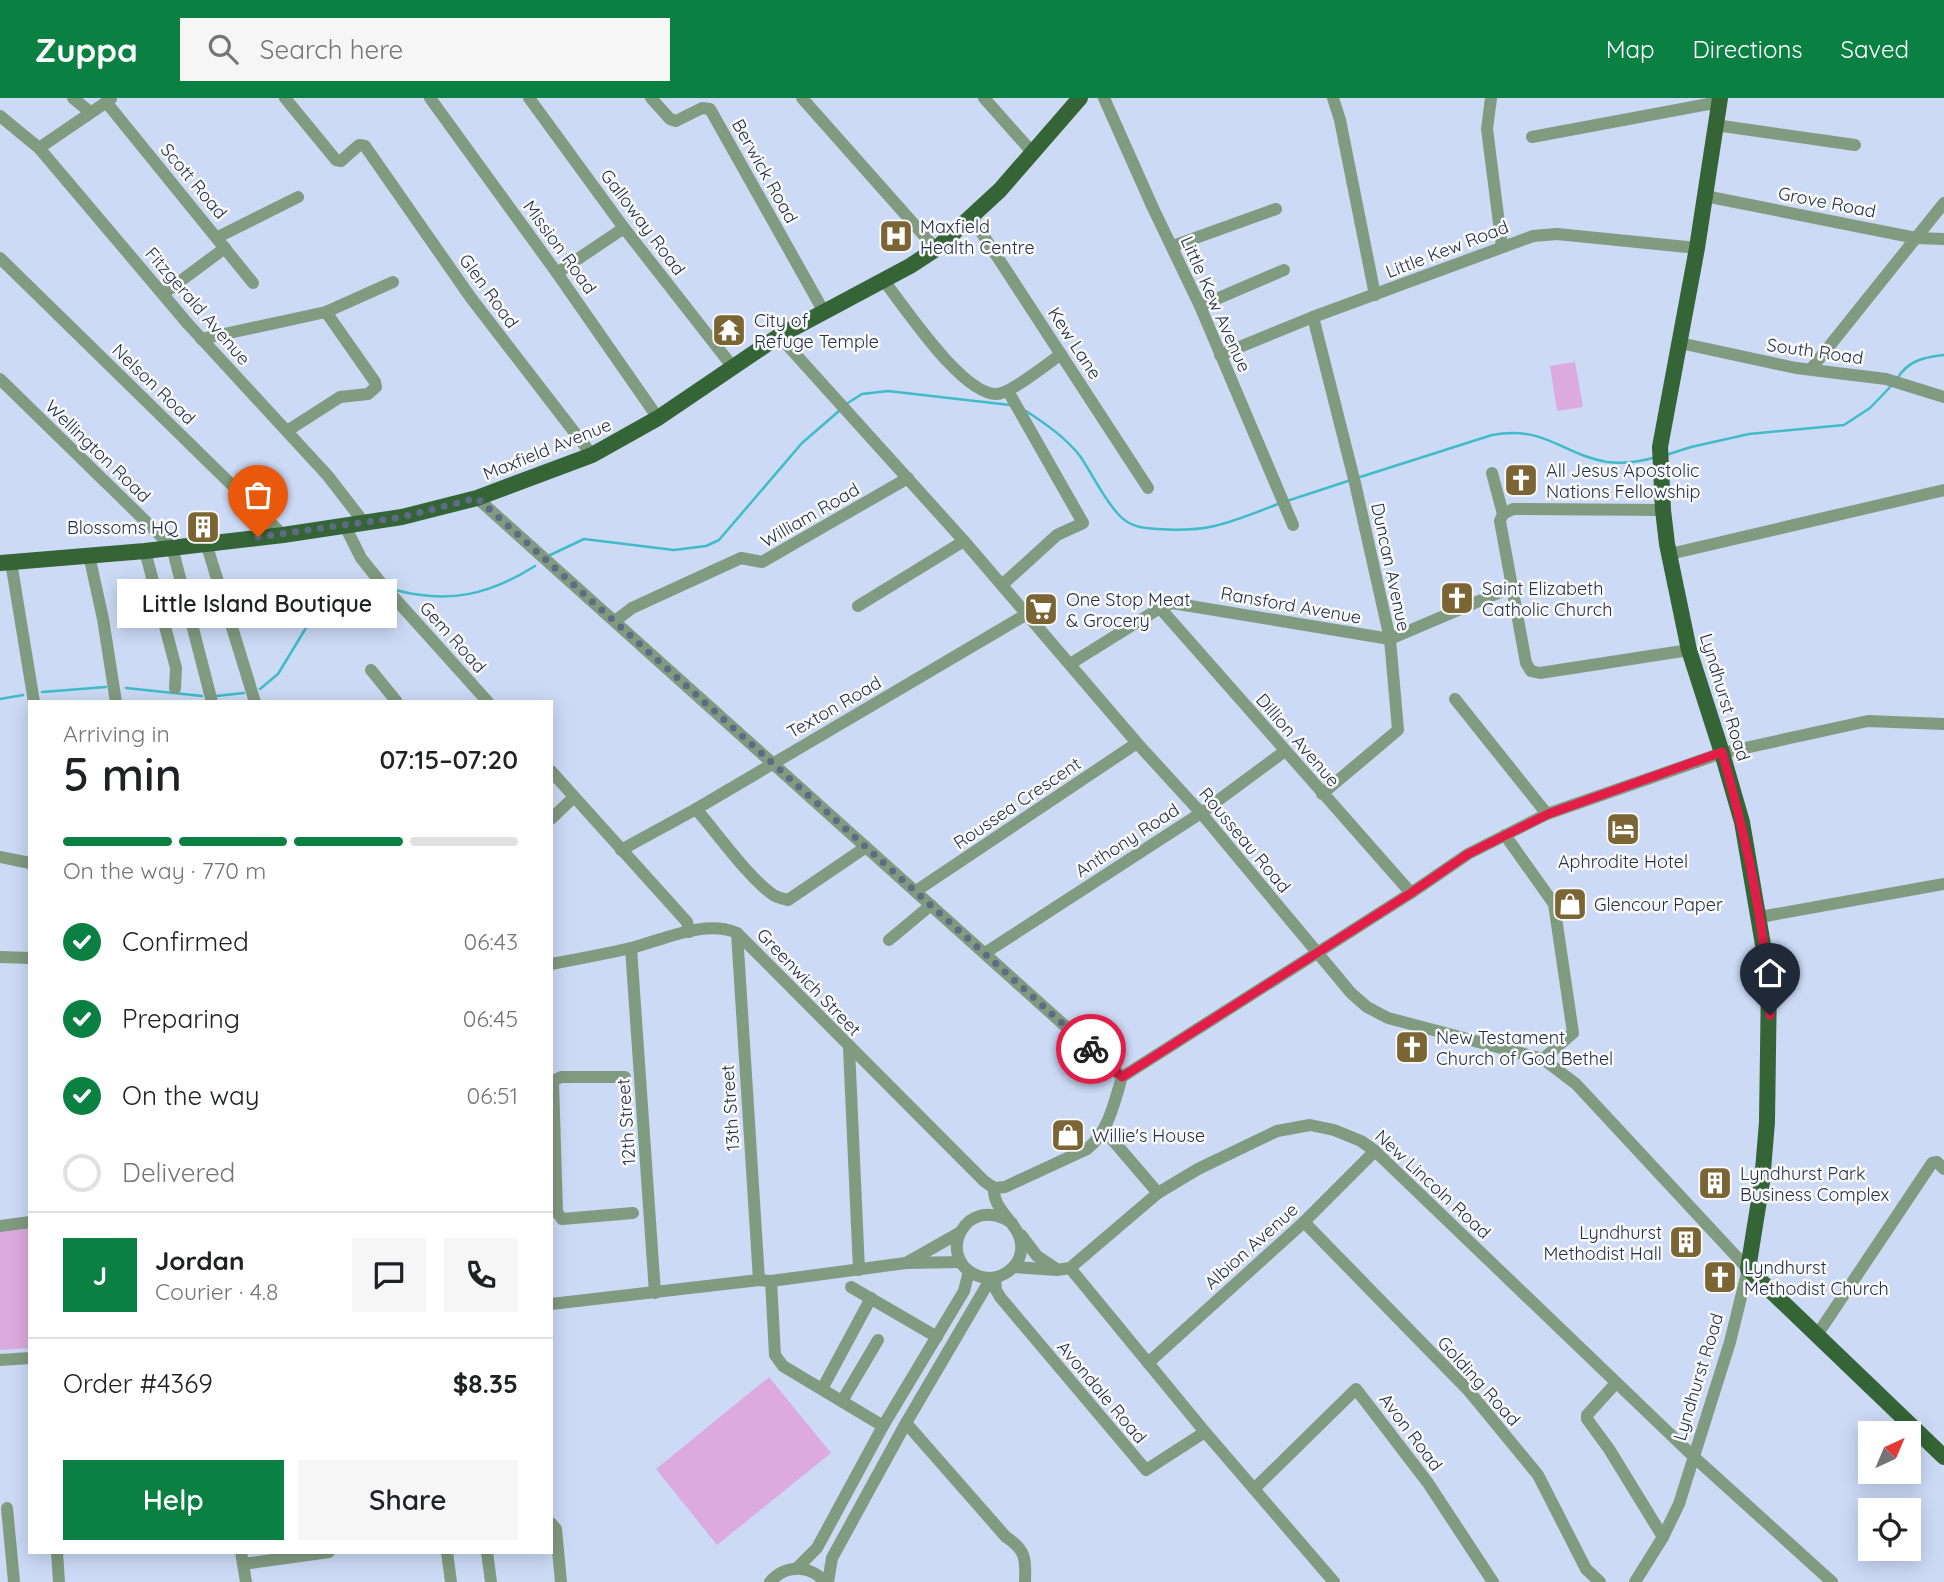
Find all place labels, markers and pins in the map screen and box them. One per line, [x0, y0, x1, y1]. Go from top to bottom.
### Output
place label: Maxfield Health Centre [920, 215, 1035, 259]
hospital icon: Maxfield Health Centre [877, 217, 915, 255]
place label: City of Refuge Temple [754, 309, 879, 353]
temple icon: City of Refuge Temple [710, 311, 748, 349]
place label: All Jesus Apostolic Nations Fellowship [1546, 459, 1701, 503]
church icon: All Jesus Apostolic Nations Fellowship [1502, 461, 1540, 499]
pin [228, 465, 288, 537]
building icon: Blossoms HQ [184, 508, 222, 546]
place label: Blossoms HQ [67, 516, 179, 539]
place label: Saint Elizabeth Catholic Church [1482, 577, 1612, 621]
callout: Little Island Boutique [118, 579, 398, 628]
church icon: Saint Elizabeth Catholic Church [1438, 579, 1476, 617]
place label: One Stop Meat & Grocery [1066, 588, 1190, 632]
supermarket icon: One Stop Meat & Grocery [1022, 590, 1060, 628]
hotel icon: Aphrodite Hotel [1604, 810, 1642, 848]
place label: Aphrodite Hotel [1558, 850, 1688, 873]
shop icon: Glencour Paper [1551, 885, 1589, 923]
place label: Glencour Paper [1594, 893, 1723, 916]
pin [1740, 943, 1800, 1015]
place label: New Testament Church of God Bethel [1436, 1026, 1613, 1070]
church icon: New Testament Church of God Bethel [1393, 1028, 1431, 1066]
shop icon: Willie's House [1049, 1116, 1087, 1154]
place label: Willie's House [1092, 1124, 1205, 1147]
place label: Lyndhurst Park Business Complex [1740, 1162, 1890, 1206]
building icon: Lyndhurst Park Business Complex [1696, 1164, 1734, 1202]
place label: Lyndhurst Methodist Hall [1543, 1221, 1662, 1265]
building icon: Lyndhurst Methodist Hall [1667, 1223, 1705, 1261]
place label: Lyndhurst Methodist Church [1744, 1256, 1889, 1300]
church icon: Lyndhurst Methodist Church [1701, 1258, 1739, 1296]

